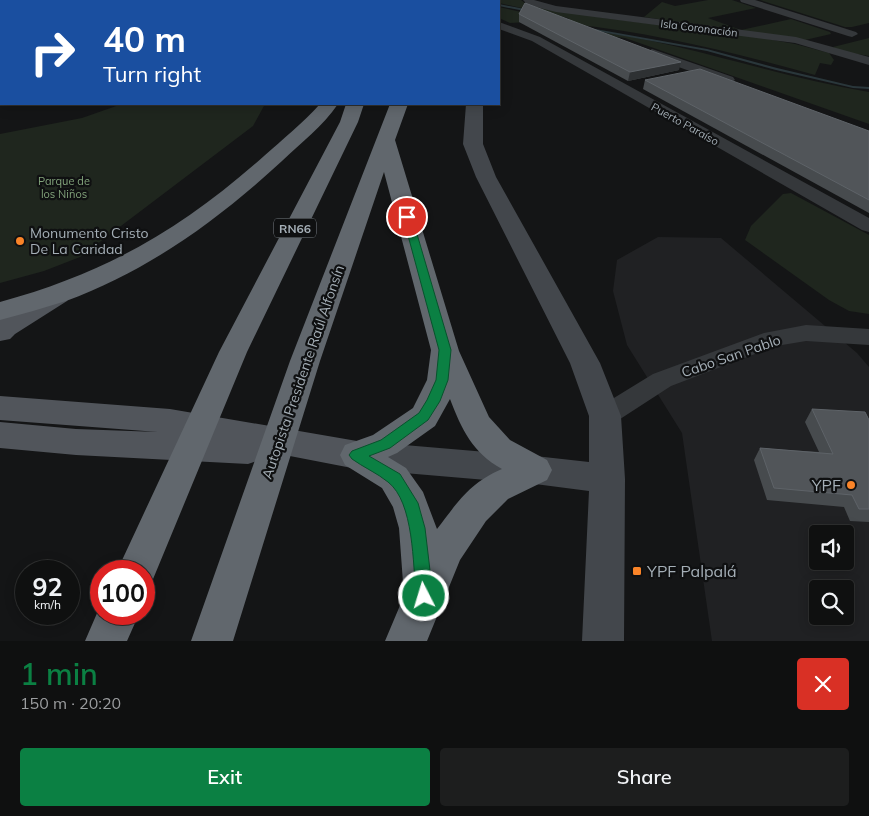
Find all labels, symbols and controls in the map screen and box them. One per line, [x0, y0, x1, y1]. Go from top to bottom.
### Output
street label: Isla Coronación [660, 16, 738, 40]
text: 40 m [103, 17, 186, 61]
icon: right [20, 20, 85, 85]
text: Turn right [103, 60, 201, 88]
street label: Puerto Paraíso [649, 100, 721, 148]
park label: Parque de los Niños [38, 174, 90, 201]
pin [386, 196, 428, 238]
icon: arrive [393, 203, 421, 231]
road number: RN66 [274, 218, 316, 238]
place label: Monumento Cristo De La Caridad [30, 224, 149, 258]
marker: Monumento Cristo De La Caridad [14, 235, 26, 247]
street label: Autopista Presidente Raúl Alfonsín [258, 263, 348, 481]
street label: Cabo San Pablo [679, 331, 783, 381]
place label: YPF [811, 475, 841, 495]
marker: YPF [845, 479, 857, 491]
map controls [809, 525, 854, 625]
button: sound [809, 525, 854, 570]
speed limit sign: 100 [90, 560, 155, 625]
place label: YPF Palpalá [646, 561, 737, 581]
marker: YPF Palpalá [631, 565, 643, 577]
position arrow [397, 569, 449, 621]
text: 92 [32, 571, 63, 602]
button: search [809, 580, 854, 625]
text: km/h [34, 597, 61, 612]
text: 1 min [20, 655, 98, 693]
button: close [797, 658, 849, 710]
text: 150 m · 20:20 [20, 693, 121, 713]
button: Exit [20, 748, 430, 806]
button: Share [440, 748, 849, 806]

